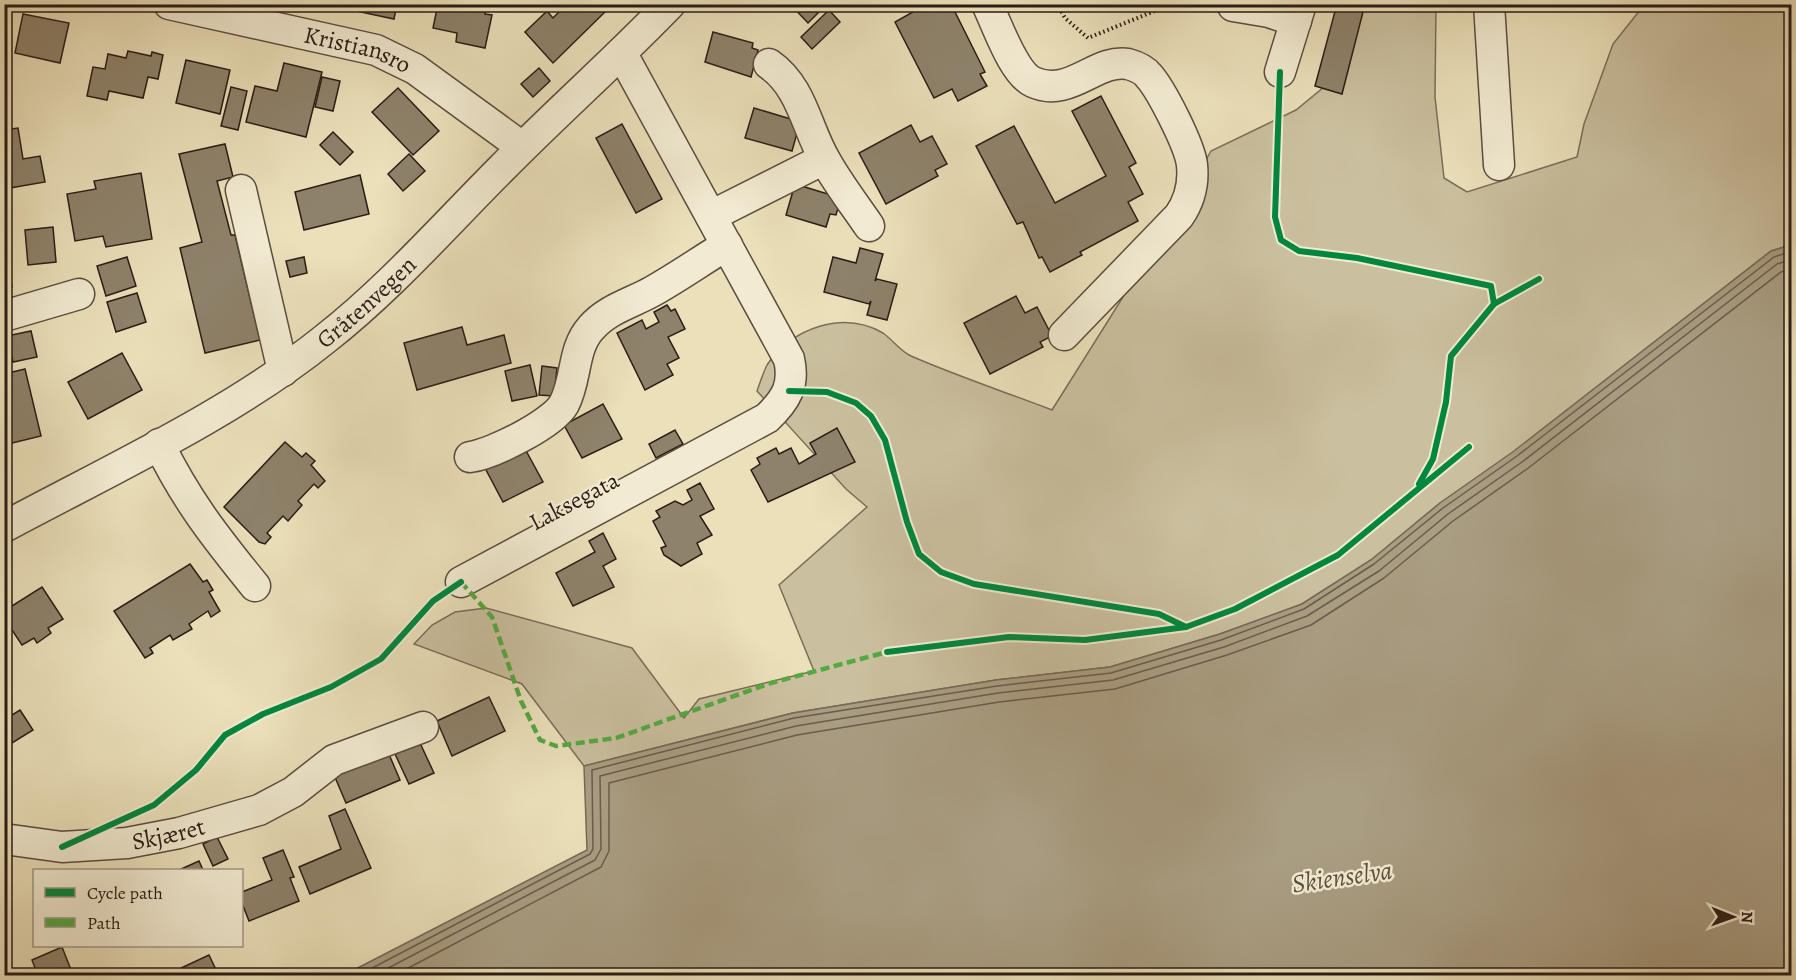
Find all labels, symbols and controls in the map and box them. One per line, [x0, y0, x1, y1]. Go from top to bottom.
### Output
street label: Kristiansro [301, 18, 416, 81]
street label: Gråtenvegen [310, 249, 423, 356]
street label: Laksegata [523, 464, 625, 538]
street label: Skjæret [129, 810, 209, 858]
water label: Skienselva [1290, 853, 1394, 901]
legend [33, 869, 243, 947]
text: Cycle path [87, 881, 163, 905]
north arrow [1703, 887, 1763, 947]
text: Path [87, 911, 121, 935]
text: N [1736, 911, 1758, 924]

